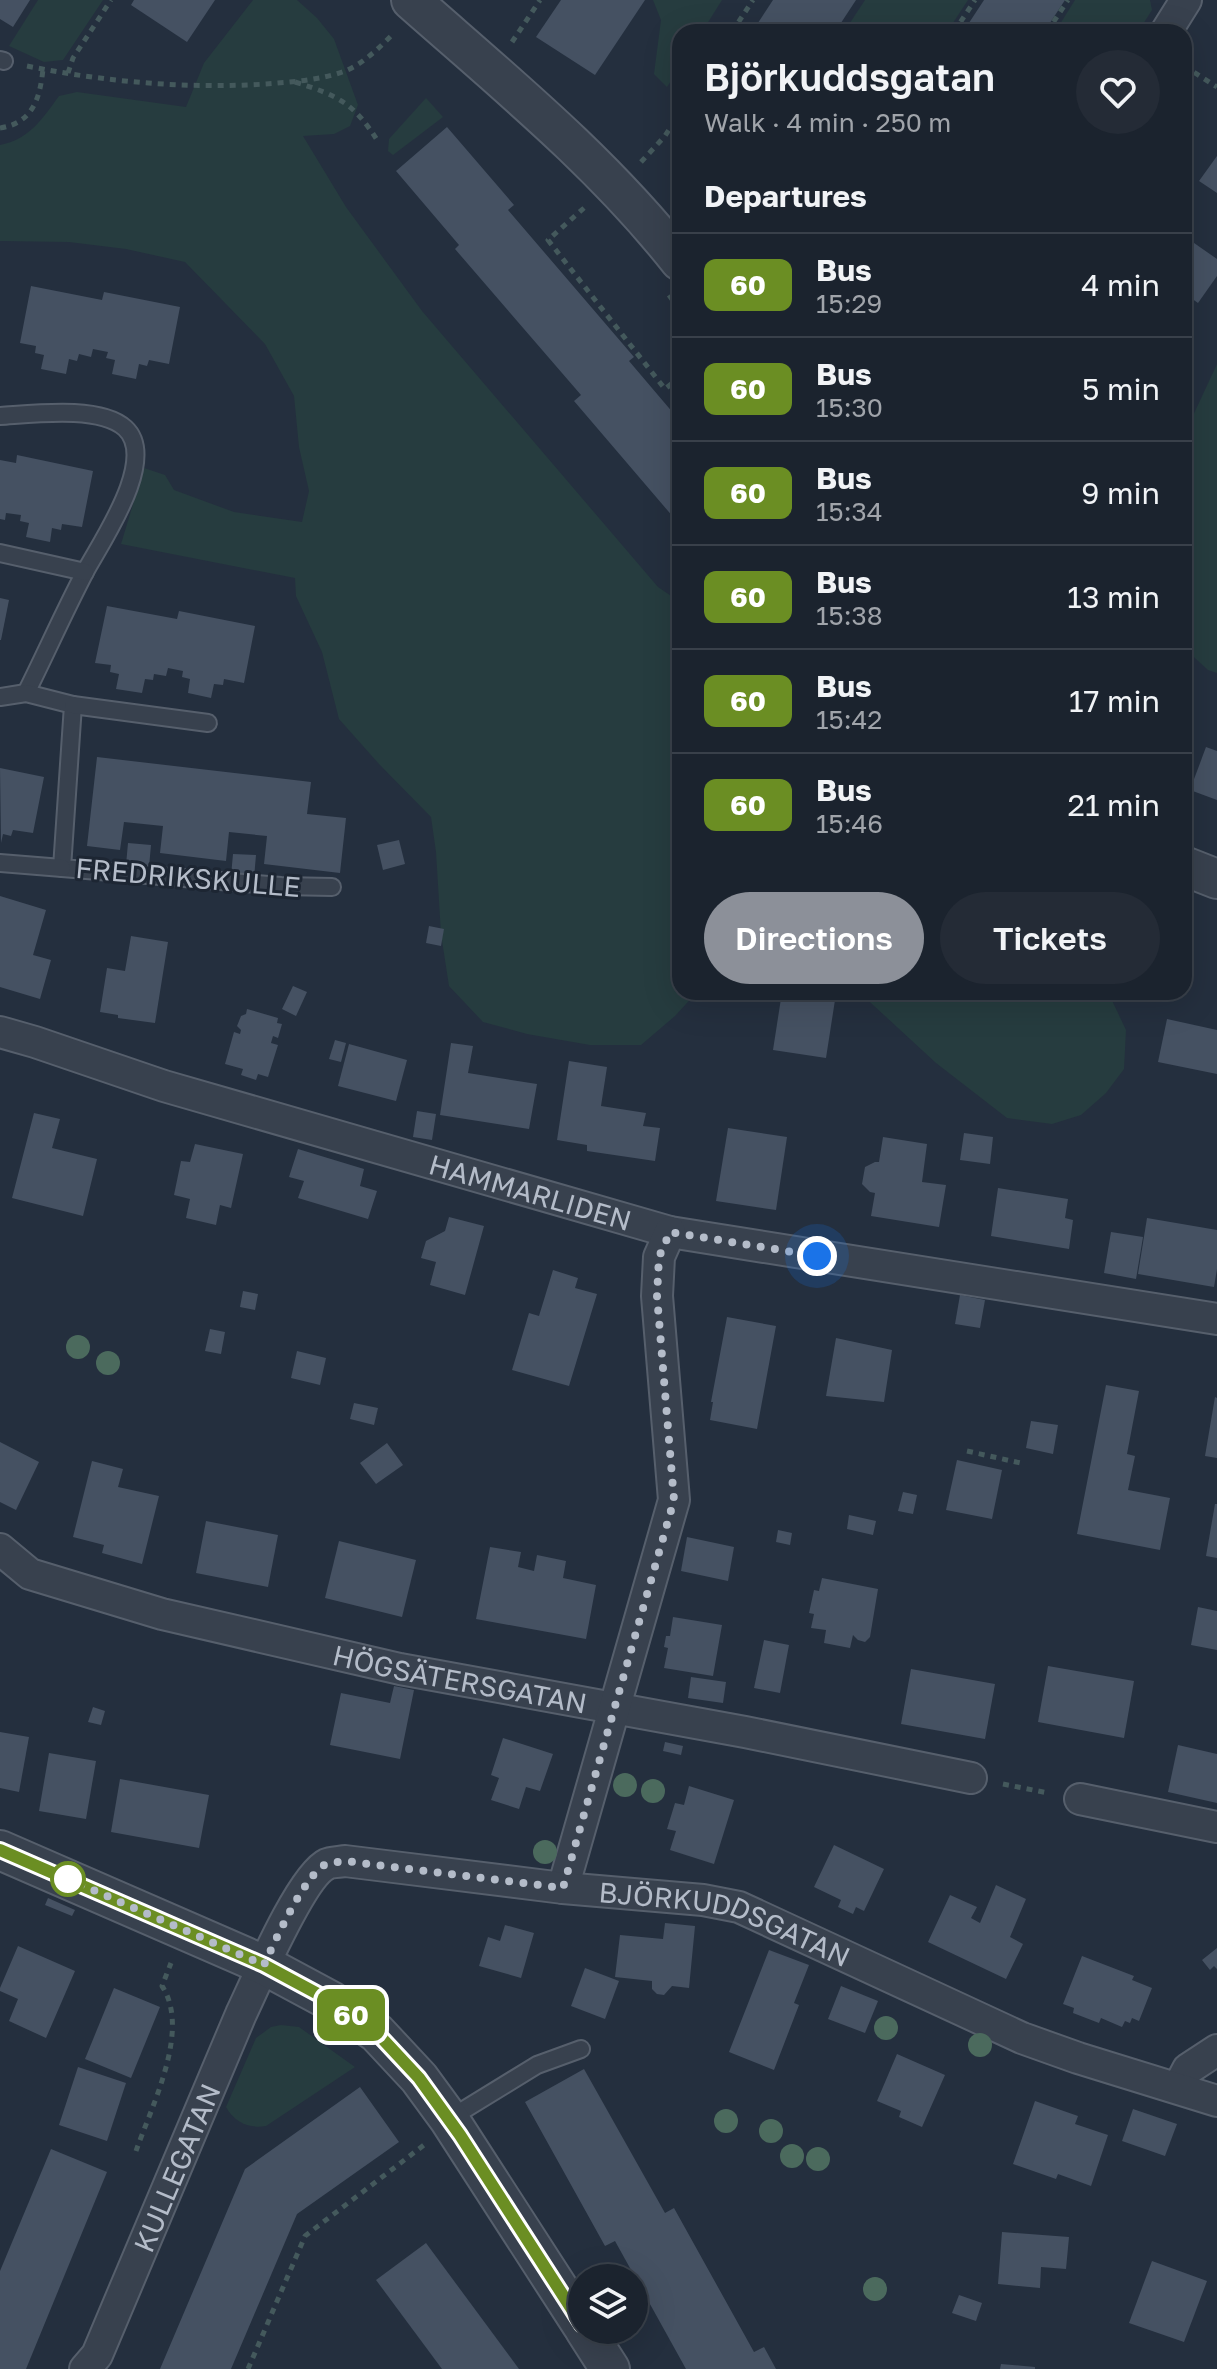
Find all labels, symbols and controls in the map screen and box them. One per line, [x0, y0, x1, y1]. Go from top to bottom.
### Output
button: heart [1076, 50, 1160, 134]
text: Björkuddsgatan [704, 54, 995, 99]
text: Walk · 4 min · 250 m [704, 107, 951, 138]
text: Departures [704, 178, 867, 214]
text: Bus [816, 252, 872, 288]
text: 4 min [1081, 267, 1160, 303]
text: 60 [730, 268, 766, 301]
text: 15:29 [816, 288, 882, 319]
text: Bus [816, 356, 872, 392]
text: 5 min [1082, 371, 1160, 407]
text: 60 [730, 372, 766, 405]
text: 15:30 [816, 392, 883, 423]
text: Bus [816, 460, 872, 496]
text: 9 min [1081, 475, 1160, 511]
text: 60 [730, 476, 766, 509]
text: 15:34 [816, 496, 883, 527]
text: Bus [816, 564, 872, 600]
text: 13 min [1067, 579, 1160, 615]
text: 60 [730, 580, 766, 613]
text: 15:38 [816, 600, 883, 631]
text: Bus [816, 668, 872, 704]
text: 17 min [1069, 683, 1160, 719]
text: 60 [730, 684, 766, 717]
text: 15:42 [816, 704, 882, 735]
text: Bus [816, 772, 872, 808]
text: 21 min [1068, 787, 1160, 823]
text: 60 [730, 788, 766, 821]
text: 15:46 [816, 808, 883, 839]
street label: FREDRIKSKULLE [74, 851, 302, 903]
button: Directions [704, 892, 924, 984]
button: Tickets [940, 892, 1160, 984]
street label: HAMMARLIDEN [425, 1147, 635, 1237]
your location [797, 1236, 837, 1276]
street label: HÖGSÄTERSGATAN [330, 1638, 590, 1719]
unlabelled marker [51, 1862, 85, 1896]
street label: BJÖRKUDDSGATAN [598, 1875, 856, 1973]
line badge: 60 [315, 1989, 387, 2041]
text: 60 [333, 1998, 369, 2031]
street label: KULLEGATAN [126, 2078, 226, 2257]
map controls [568, 2264, 648, 2344]
button: layers [568, 2264, 648, 2344]

